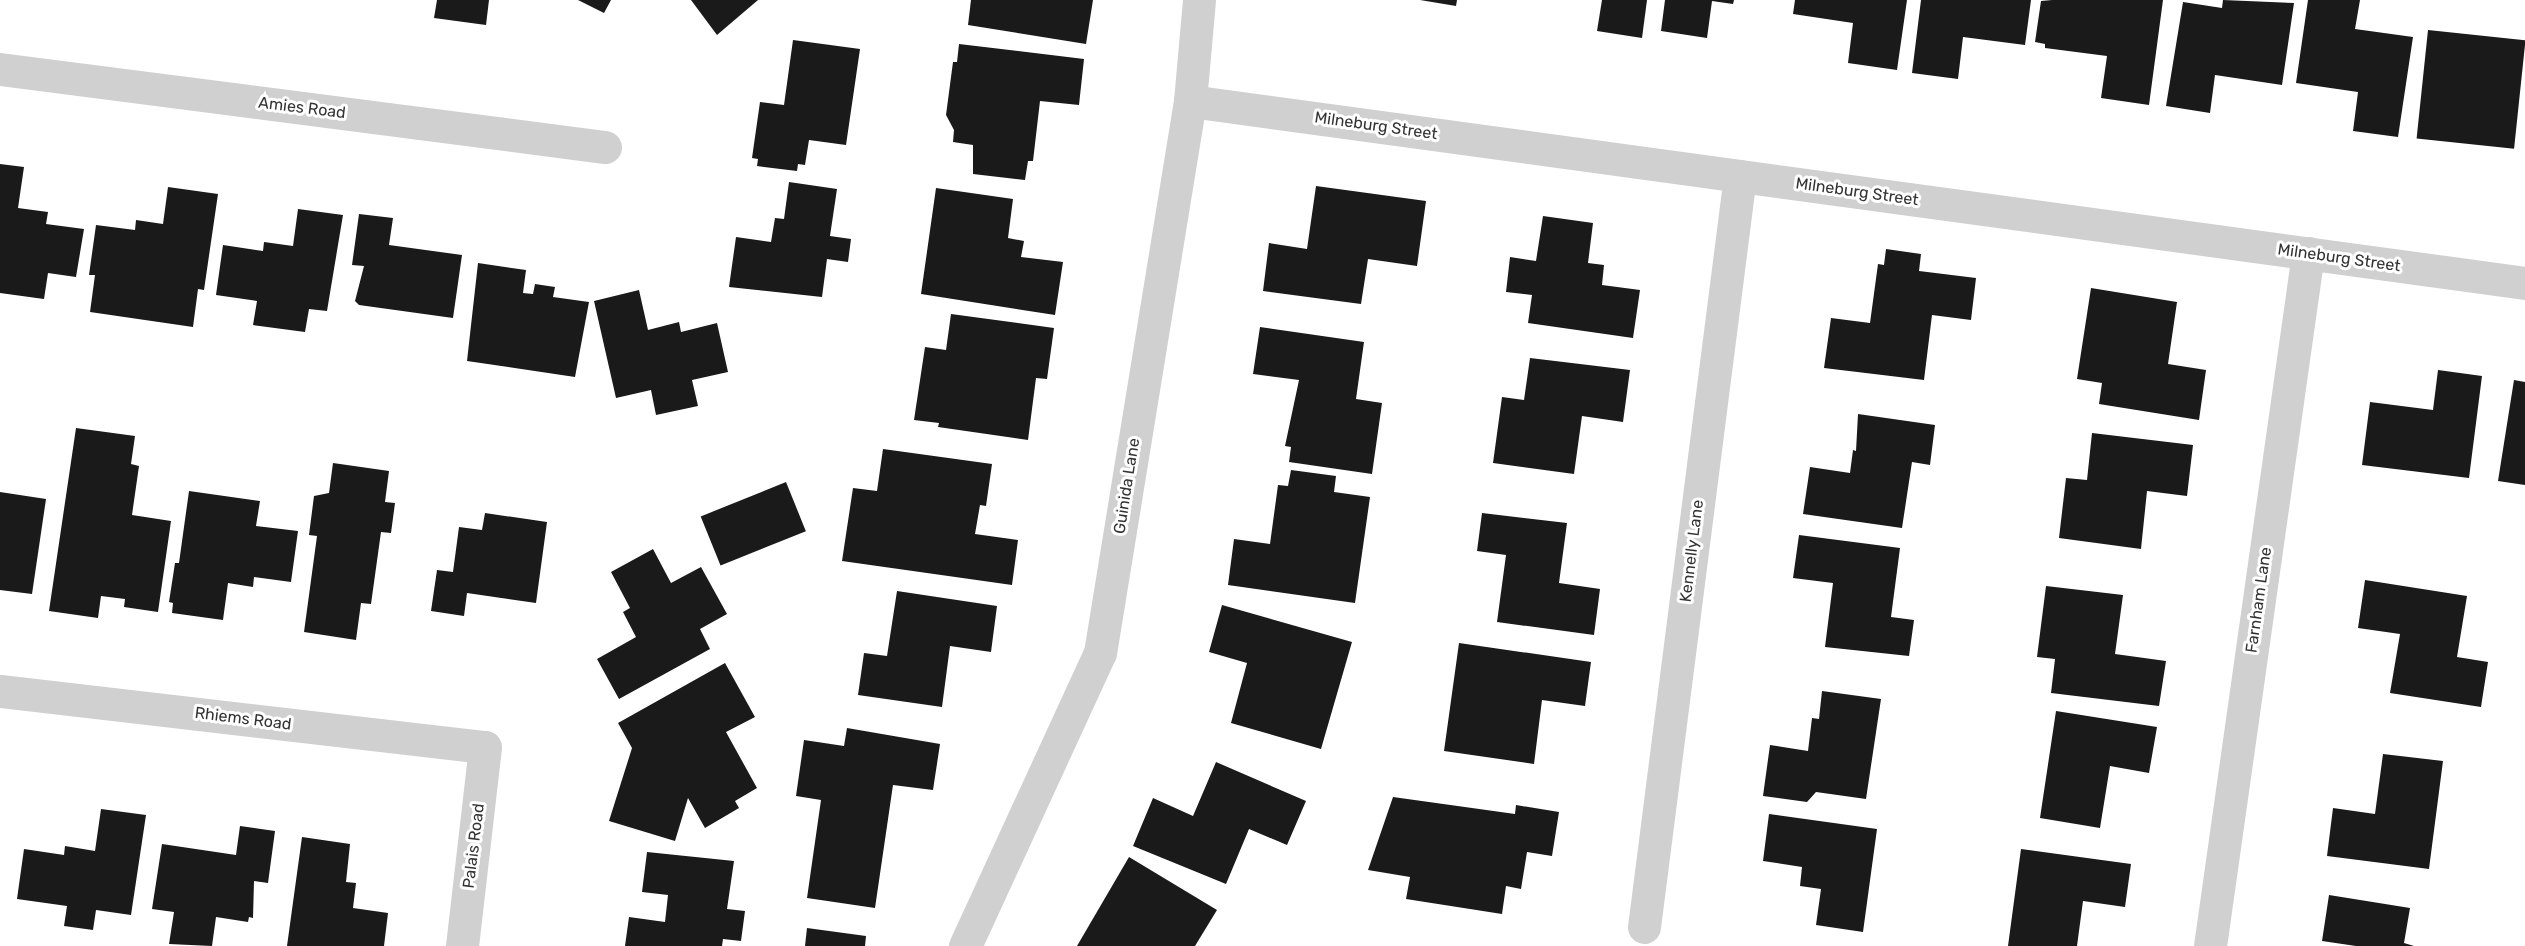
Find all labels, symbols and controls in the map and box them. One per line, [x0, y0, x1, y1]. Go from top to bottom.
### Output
street label: Amies Road [257, 93, 347, 123]
street label: Milneburg Street [1313, 108, 1439, 144]
street label: Milneburg Street [1794, 174, 1920, 210]
street label: Milneburg Street [2276, 240, 2402, 276]
street label: Guinida Lane [1110, 437, 1144, 535]
street label: Kennelly Lane [1676, 498, 1708, 604]
street label: Farnham Lane [2242, 546, 2276, 654]
street label: Rhiems Road [194, 704, 292, 734]
street label: Palais Road [459, 802, 489, 890]

